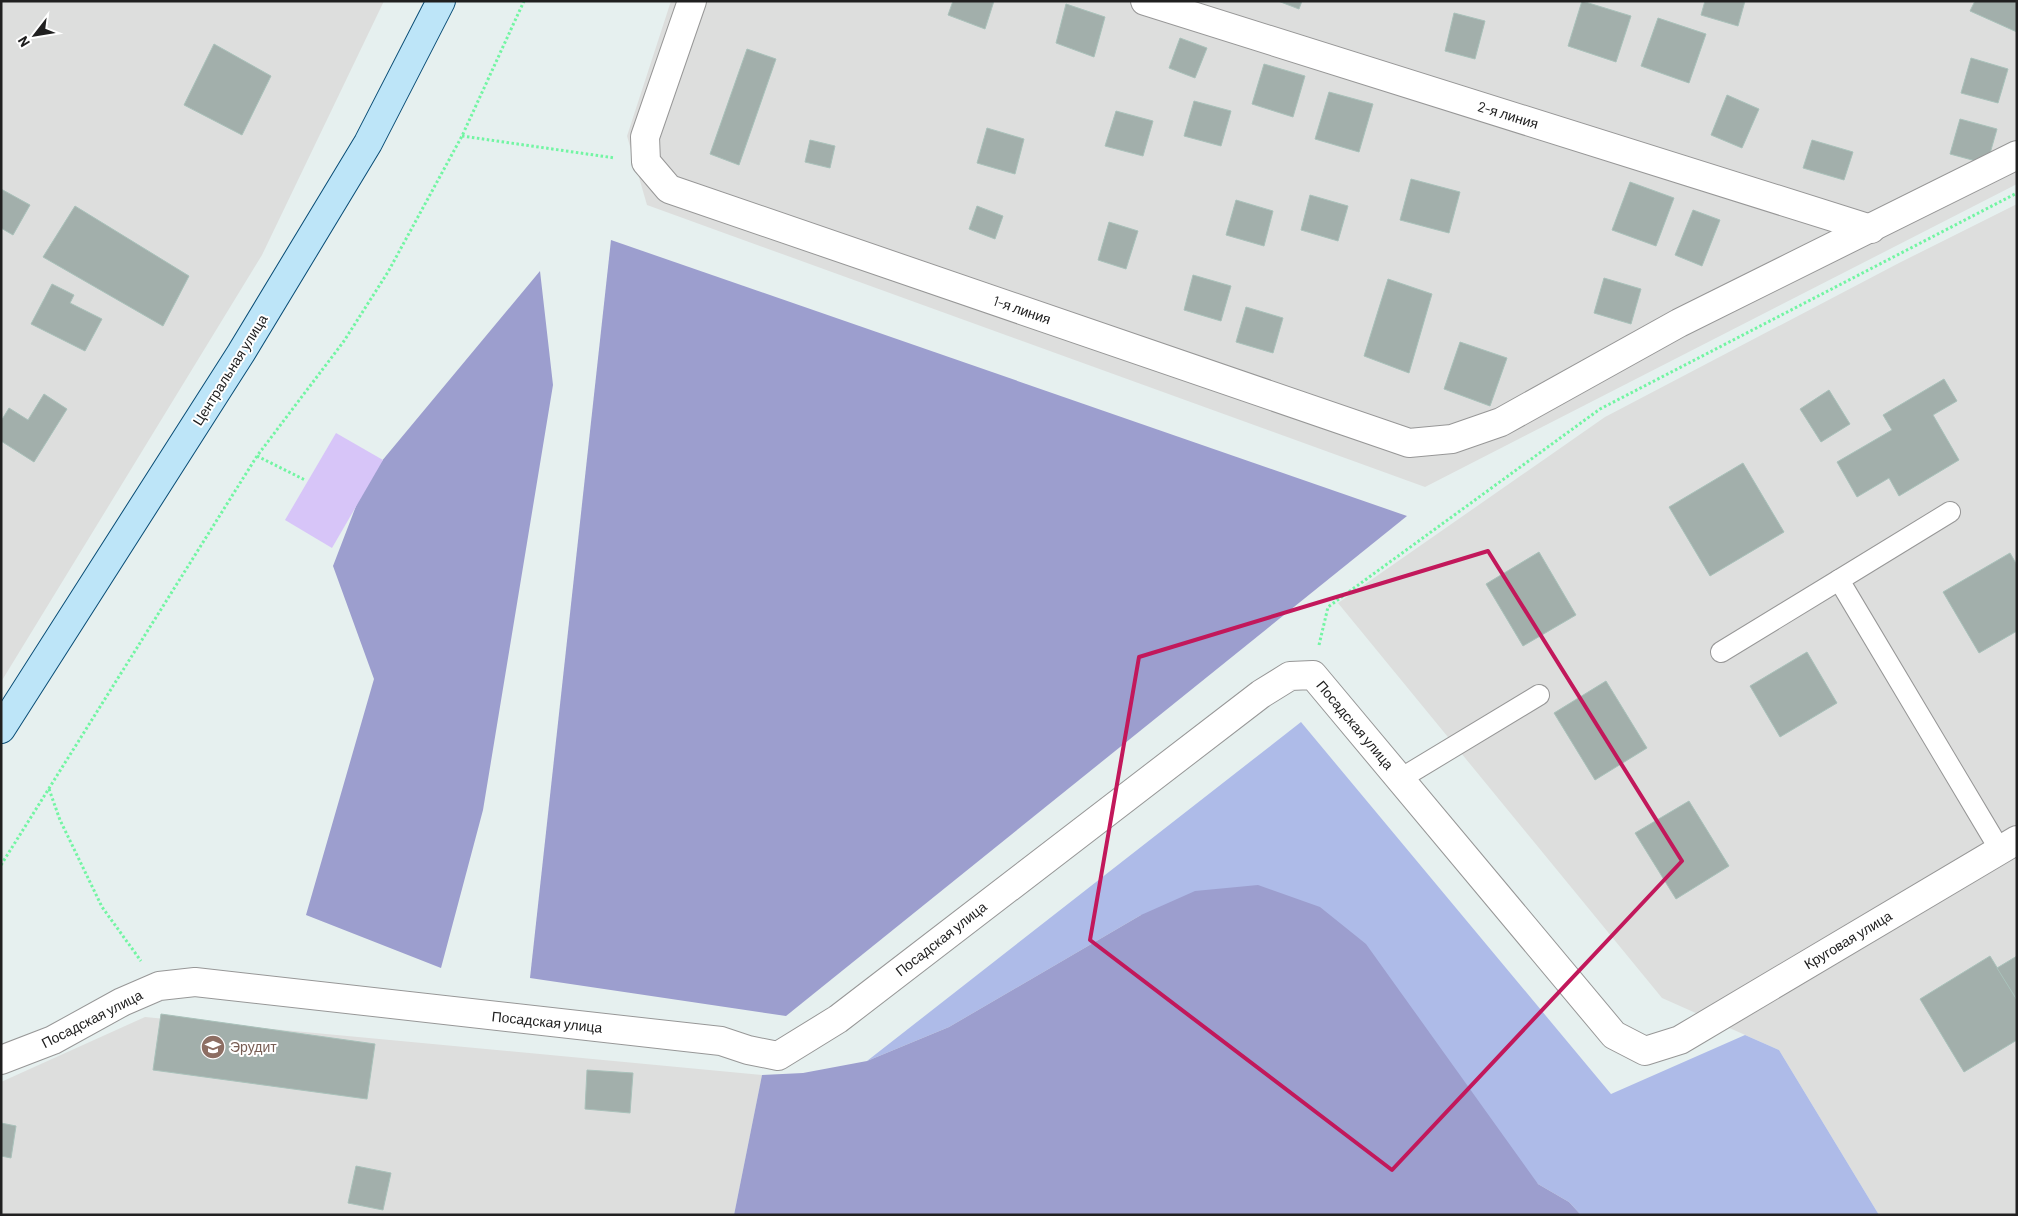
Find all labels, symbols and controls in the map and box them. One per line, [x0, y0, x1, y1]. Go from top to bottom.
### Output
north arrow [10, 10, 60, 60]
text: N [14, 34, 33, 50]
street label: 2-я линия [1476, 97, 1541, 132]
street label: 1-я линия [991, 292, 1053, 327]
street label: Центральная улица [189, 311, 271, 428]
street label: Посадская улица [1313, 677, 1398, 773]
street label: Посадская улица [892, 898, 990, 979]
street label: Круговая улица [1801, 907, 1895, 972]
street label: Посадская улица [39, 986, 145, 1051]
street label: Посадская улица [491, 1007, 603, 1036]
school or university icon: Эрудит [200, 1034, 226, 1060]
place label: Эрудит [230, 1038, 277, 1055]

